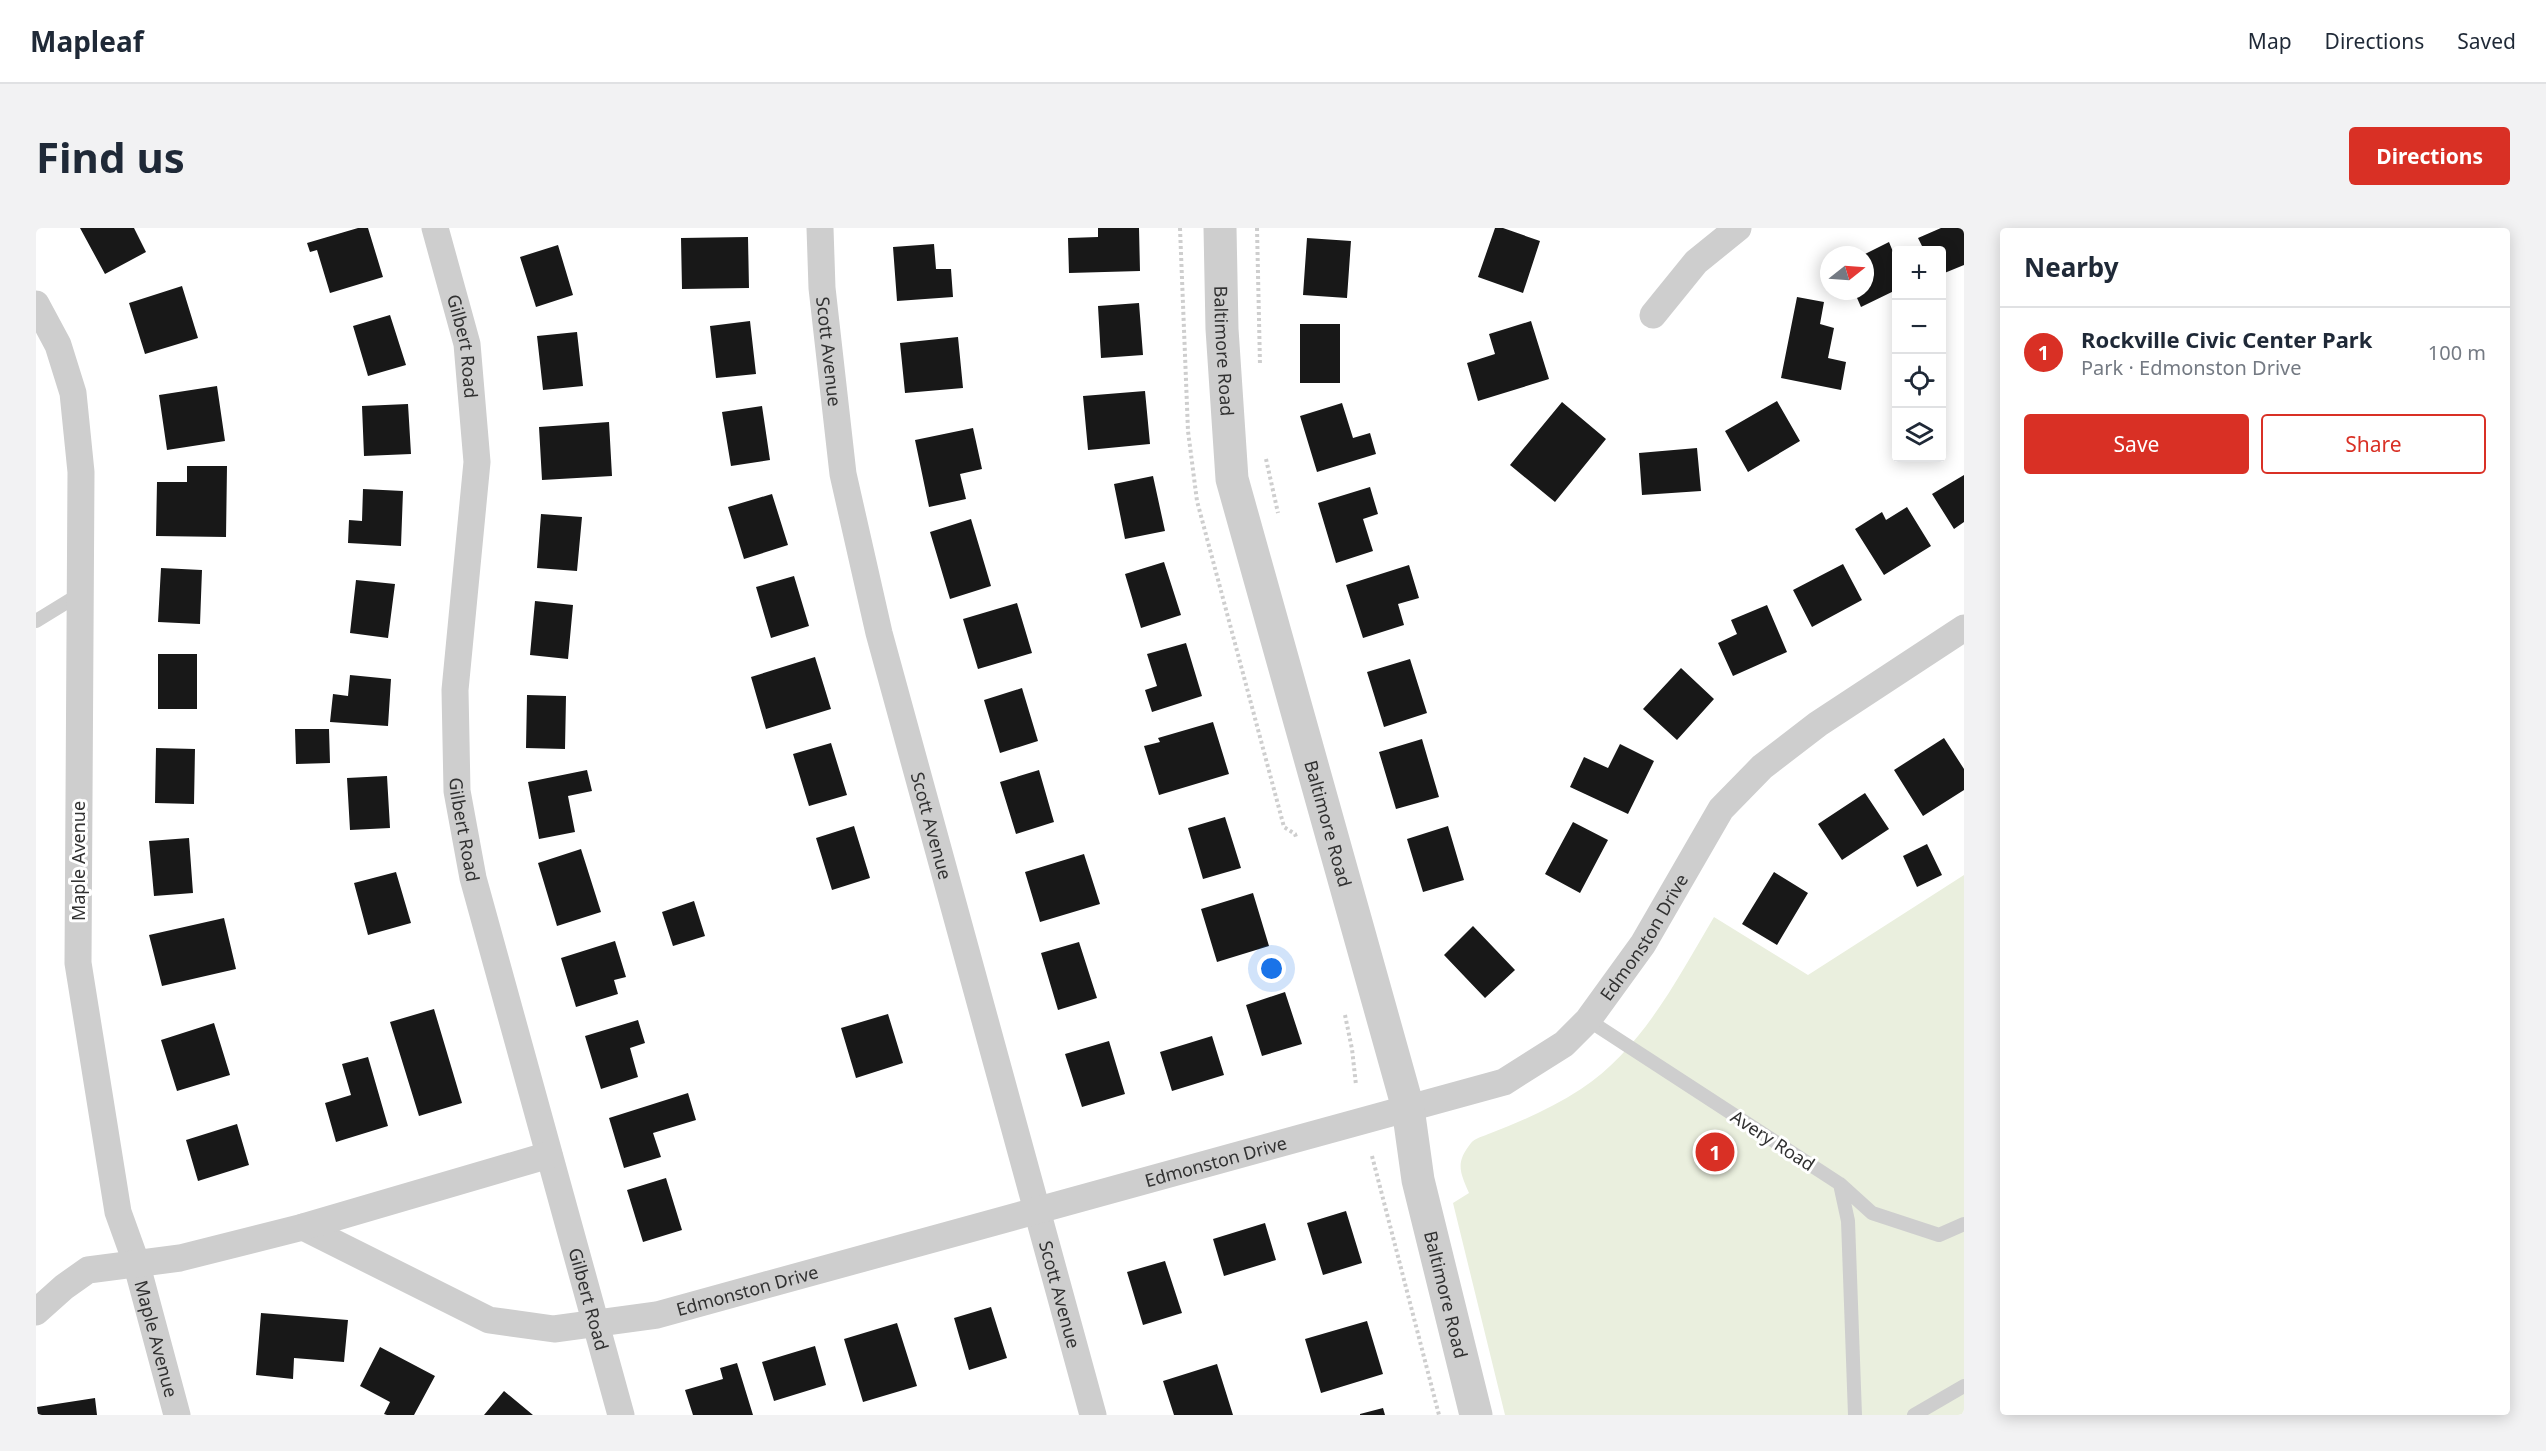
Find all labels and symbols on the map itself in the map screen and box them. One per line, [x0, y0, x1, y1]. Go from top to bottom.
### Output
north arrow [1820, 246, 1874, 300]
street label: Baltimore Road [1209, 285, 1240, 417]
street label: Gilbert Road [442, 292, 484, 399]
street label: Scott Avenue [811, 295, 847, 408]
street label: Baltimore Road [1299, 757, 1358, 890]
street label: Scott Avenue [906, 769, 958, 882]
street label: Gilbert Road [445, 777, 485, 884]
street label: Maple Avenue [66, 801, 90, 921]
street label: Edmonston Drive [1594, 869, 1693, 1005]
your location [1257, 954, 1286, 983]
street label: Avery Road [1726, 1104, 1820, 1176]
street label: Edmonston Drive [1142, 1130, 1289, 1192]
pin: 1 [1696, 1130, 1734, 1174]
street label: Baltimore Road [1419, 1228, 1474, 1361]
street label: Scott Avenue [1034, 1238, 1086, 1351]
street label: Gilbert Road [563, 1245, 615, 1353]
street label: Edmonston Drive [673, 1259, 821, 1321]
street label: Maple Avenue [129, 1278, 184, 1400]

